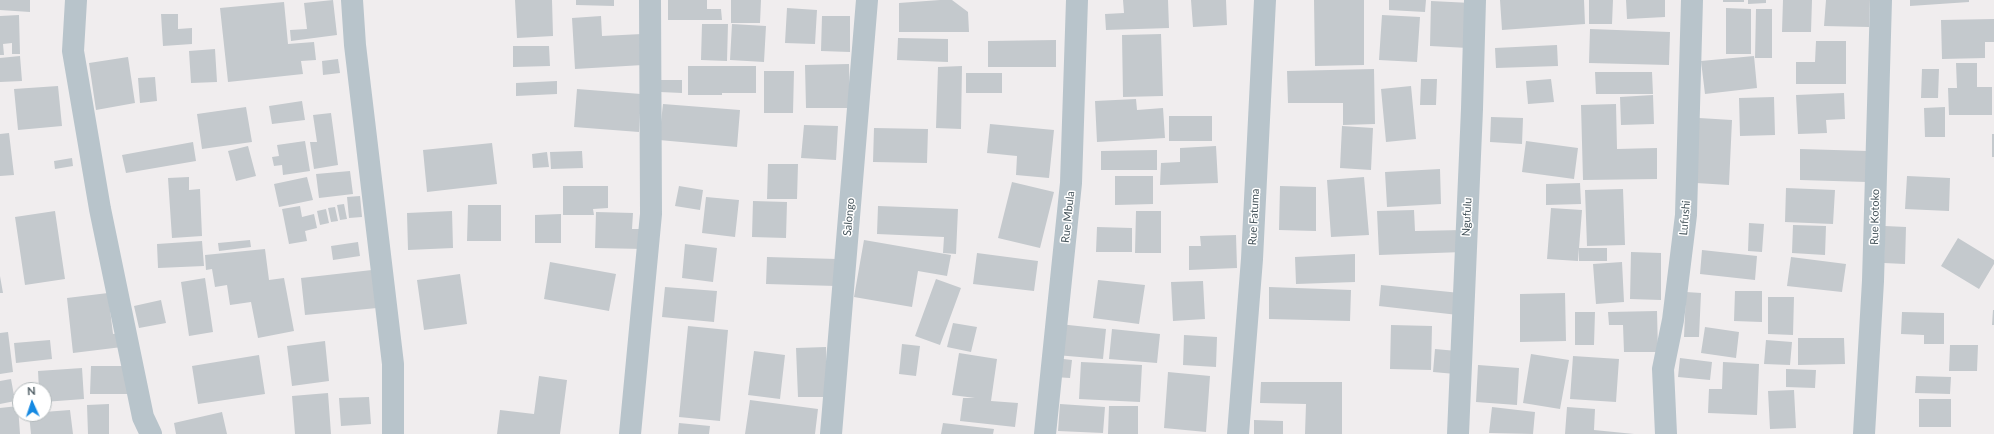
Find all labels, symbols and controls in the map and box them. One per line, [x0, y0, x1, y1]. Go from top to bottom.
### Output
street label: Rue Fatuma [1246, 188, 1262, 246]
street label: Rue Kotoko [1868, 189, 1882, 245]
street label: Rue Mbula [1059, 190, 1077, 244]
street label: Salongo [841, 197, 857, 237]
street label: Ngufulu [1459, 197, 1475, 237]
street label: Lufushi [1677, 200, 1693, 236]
north arrow [12, 382, 52, 422]
text: N [27, 384, 36, 397]

